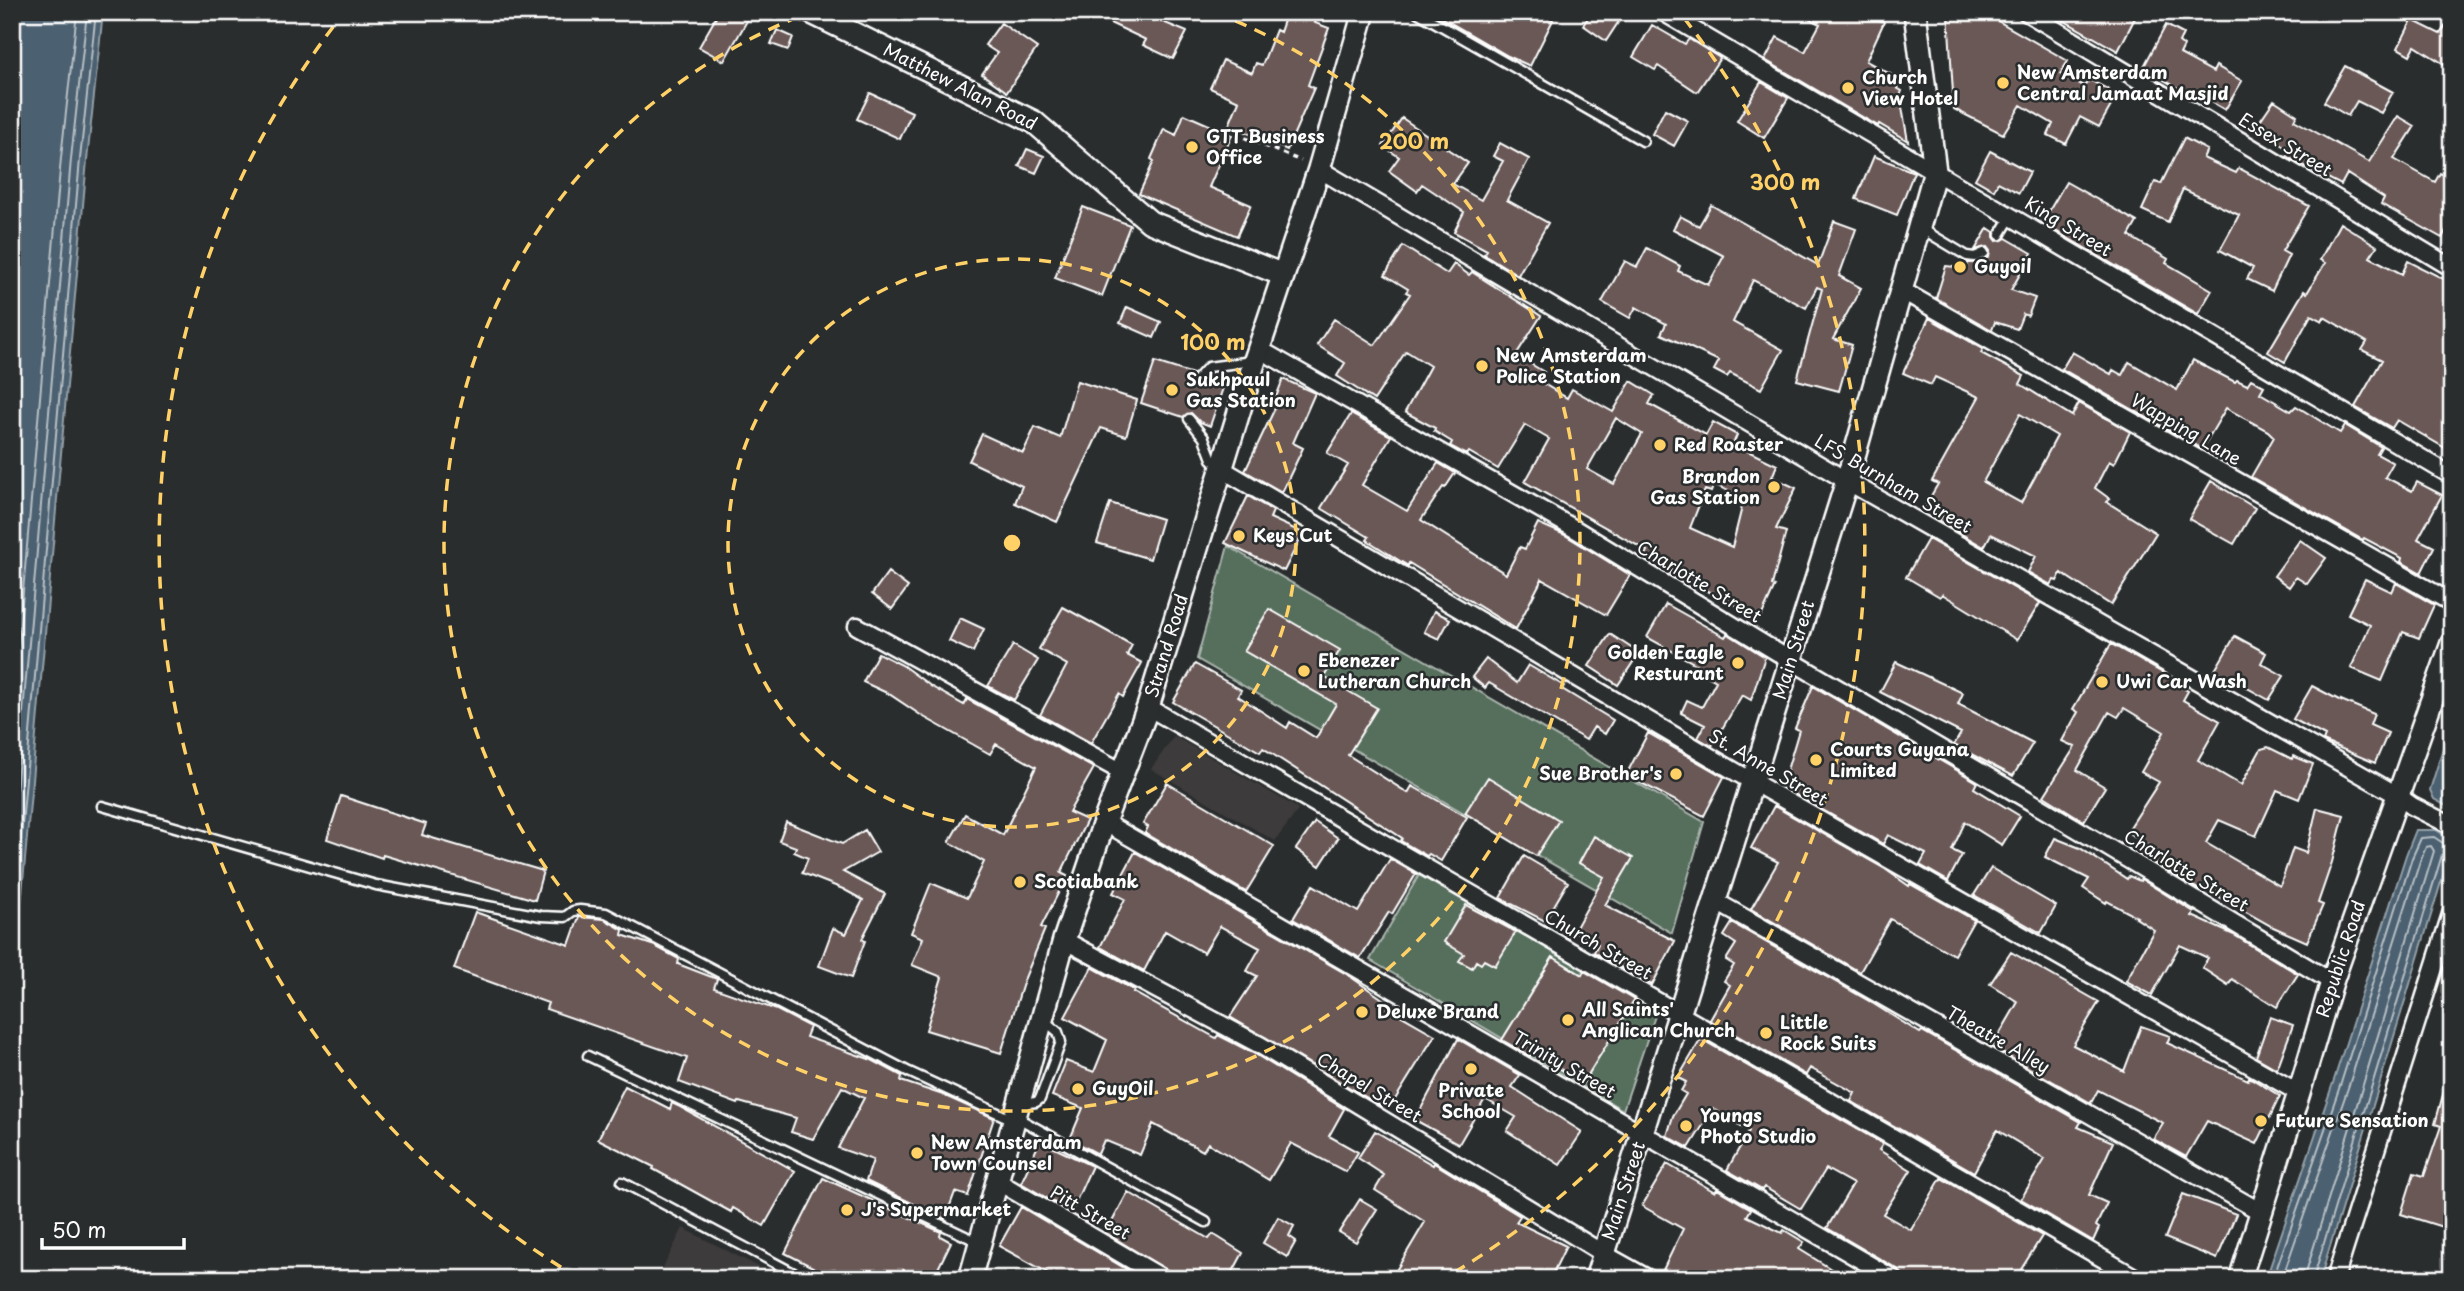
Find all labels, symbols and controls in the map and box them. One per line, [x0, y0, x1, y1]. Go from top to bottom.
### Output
street label: Matthew Alan Road [879, 35, 1042, 136]
place label: New Amsterdam Central Jamaat Masjid [2017, 58, 2229, 106]
place label: Church View Hotel [1862, 63, 1958, 111]
marker: New Amsterdam Central Jamaat Masjid [1995, 75, 2011, 91]
marker: Church View Hotel [1840, 80, 1856, 96]
street label: Essex Street [2234, 105, 2338, 182]
place label: GTT Business Office [1206, 122, 1325, 170]
text: 200 m [1379, 124, 1449, 156]
marker: GTT Business Office [1184, 139, 1200, 155]
text: 300 m [1750, 165, 1820, 197]
street label: King Street [2020, 189, 2117, 262]
place label: Guyoil [1974, 252, 2031, 279]
marker: Guyoil [1952, 259, 1968, 275]
text: 100 m [1180, 325, 1246, 357]
place label: New Amsterdam Police Station [1496, 341, 1646, 389]
marker: New Amsterdam Police Station [1474, 358, 1490, 374]
place label: Sukhpaul Gas Station [1186, 365, 1296, 413]
marker: Sukhpaul Gas Station [1164, 382, 1180, 398]
street label: Wapping Lane [2126, 386, 2247, 471]
street label: LFS Burnham Street [1810, 427, 1978, 539]
place label: Red Roaster [1674, 430, 1784, 457]
marker: Red Roaster [1652, 437, 1668, 453]
place label: Brandon Gas Station [1650, 462, 1760, 510]
marker: Brandon Gas Station [1766, 479, 1782, 495]
place label: Keys Cut [1253, 521, 1333, 548]
marker: Keys Cut [1231, 528, 1247, 544]
centre of rings [1000, 531, 1024, 555]
street label: Charlotte Street [1632, 533, 1767, 629]
street label: Strand Road [1137, 590, 1194, 701]
street label: Main Street [1765, 597, 1820, 703]
place label: Golden Eagle Resturant [1607, 638, 1724, 686]
place label: Ebenezer Lutheran Church [1318, 646, 1471, 694]
marker: Golden Eagle Resturant [1730, 655, 1746, 671]
marker: Ebenezer Lutheran Church [1296, 663, 1312, 679]
place label: Uwi Car Wash [2116, 667, 2247, 694]
marker: Uwi Car Wash [2094, 674, 2110, 690]
street label: St. Anne Street [1704, 722, 1833, 812]
place label: Courts Guyana Limited [1830, 735, 1970, 783]
marker: Courts Guyana Limited [1808, 752, 1824, 768]
place label: Sue Brother's [1539, 759, 1662, 786]
marker: Sue Brother's [1668, 766, 1684, 782]
street label: Charlotte Street [2119, 822, 2254, 918]
place label: Scotiabank [1034, 867, 1139, 894]
marker: Scotiabank [1012, 874, 1028, 890]
street label: Republic Road [2308, 896, 2371, 1021]
street label: Church Street [1540, 902, 1658, 986]
place label: All Saints' Anglican Church [1581, 995, 1735, 1043]
place label: Deluxe Brand [1376, 997, 1499, 1024]
street label: Theatre Alley [1942, 998, 2056, 1079]
marker: Deluxe Brand [1354, 1004, 1370, 1020]
place label: Little Rock Suits [1780, 1008, 1877, 1056]
marker: All Saints' Anglican Church [1560, 1012, 1576, 1028]
street label: Trinity Street [1508, 1023, 1621, 1104]
marker: Little Rock Suits [1758, 1025, 1774, 1041]
street label: Chapel Street [1312, 1045, 1427, 1129]
marker: Private School [1463, 1061, 1479, 1077]
place label: GuyOil [1092, 1074, 1153, 1101]
place label: Private School [1438, 1076, 1504, 1124]
marker: GuyOil [1070, 1081, 1086, 1097]
place label: Youngs Photo Studio [1700, 1101, 1817, 1149]
place label: Future Sensation [2275, 1106, 2429, 1133]
marker: Future Sensation [2253, 1113, 2269, 1129]
marker: Youngs Photo Studio [1678, 1118, 1694, 1134]
place label: New Amsterdam Town Counsel [931, 1128, 1081, 1176]
street label: Main Street [1594, 1138, 1651, 1244]
marker: New Amsterdam Town Counsel [909, 1145, 925, 1161]
street label: Pitt Street [1046, 1178, 1136, 1245]
place label: J's Supermarket [861, 1195, 1012, 1222]
marker: J's Supermarket [839, 1202, 855, 1218]
scale bar [42, 1207, 184, 1251]
text: 50 m [52, 1213, 106, 1245]

